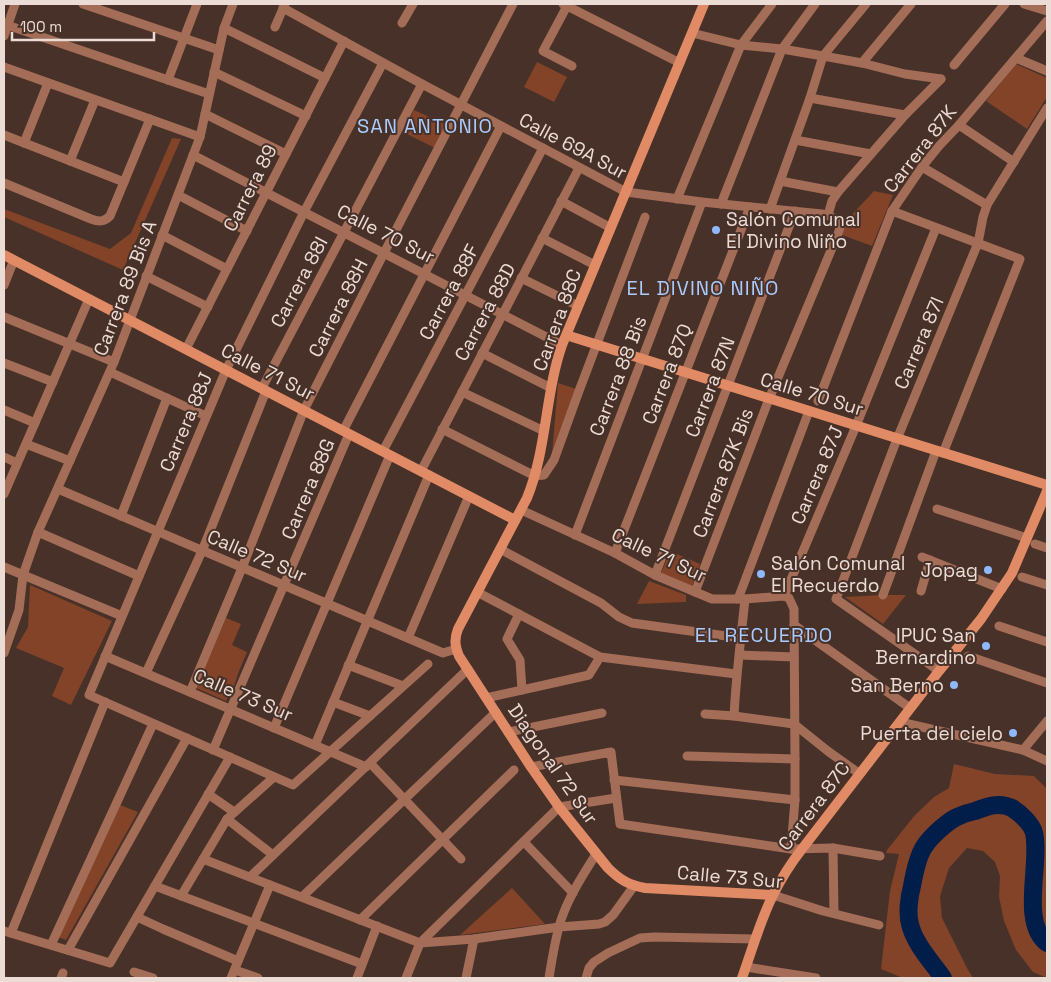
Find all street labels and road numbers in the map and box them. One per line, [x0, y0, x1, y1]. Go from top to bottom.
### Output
street label: Carrera 87K [878, 100, 962, 198]
street label: Calle 69A Sur [515, 107, 631, 185]
street label: Carrera 89 [217, 140, 283, 236]
street label: Calle 70 Sur [333, 199, 439, 269]
street label: Carrera 89 Bis A [88, 217, 162, 359]
street label: Carrera 88I [265, 232, 333, 332]
street label: Carrera 88F [413, 240, 485, 344]
street label: Carrera 88H [303, 255, 373, 361]
street label: Carrera 88D [449, 259, 521, 365]
street label: Carrera 88C [527, 266, 587, 374]
street label: Carrera 87I [888, 293, 950, 393]
street label: Carrera 88 Bis [584, 312, 652, 440]
street label: Carrera 87Q [636, 320, 698, 428]
street label: Carrera 87N [679, 333, 741, 441]
street label: Calle 71 Sur [217, 338, 319, 406]
street label: Calle 70 Sur [757, 366, 867, 422]
street label: Carrera 88J [154, 368, 218, 476]
street label: Carrera 87K Bis [687, 405, 759, 541]
street label: Carrera 87J [785, 422, 849, 528]
street label: Carrera 88G [276, 435, 340, 543]
street label: Calle 71 Sur [607, 522, 711, 588]
street label: Calle 72 Sur [203, 524, 311, 588]
street label: Calle 73 Sur [189, 663, 297, 727]
street label: Diagonal 72 Sur [502, 699, 604, 829]
street label: Carrera 87C [772, 756, 856, 856]
street label: Calle 73 Sur [676, 860, 784, 894]

